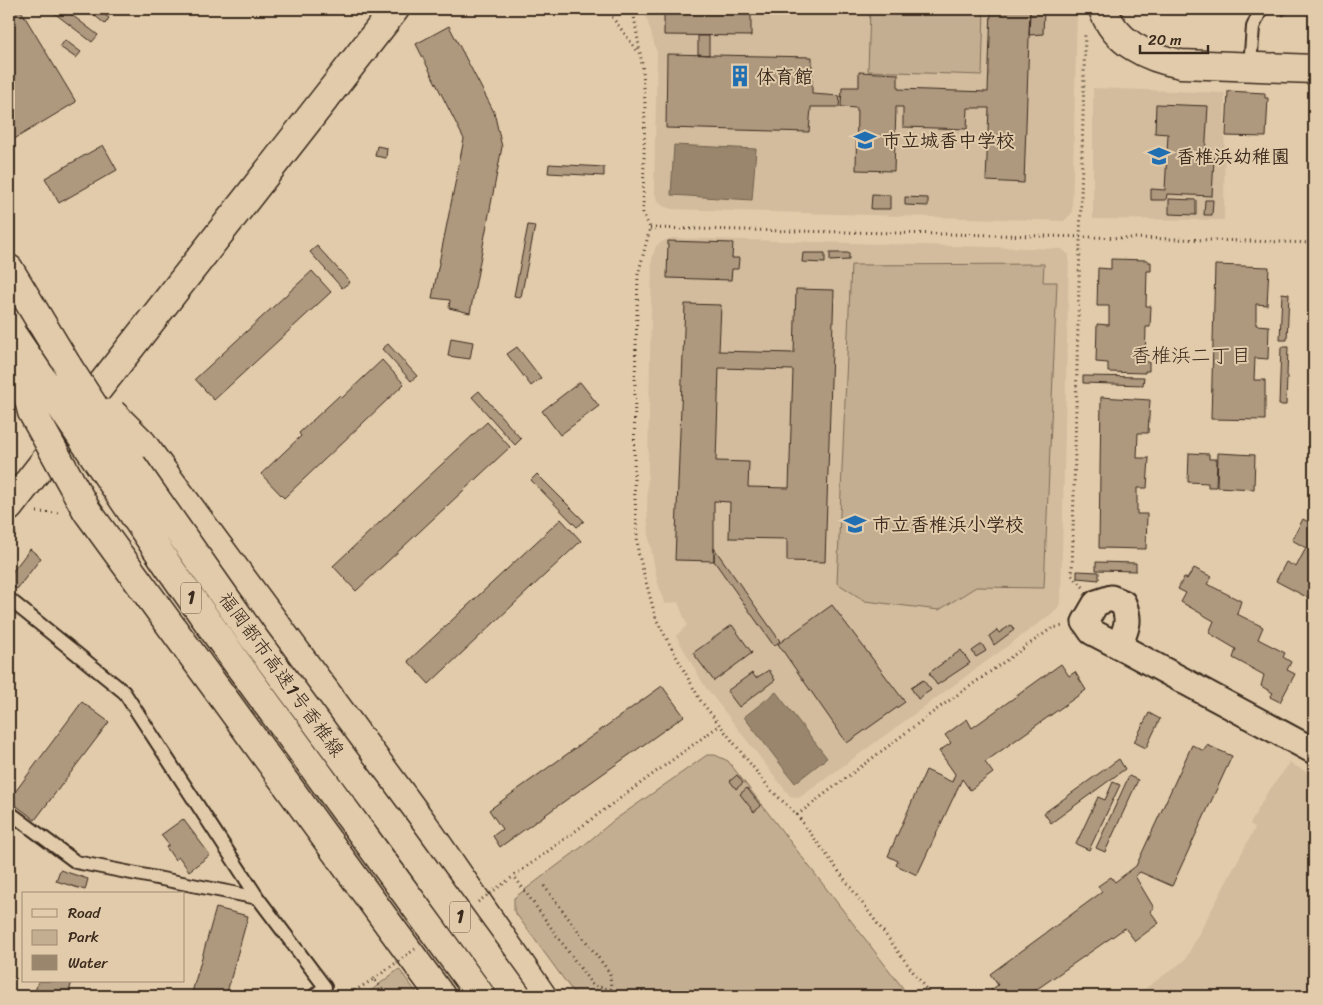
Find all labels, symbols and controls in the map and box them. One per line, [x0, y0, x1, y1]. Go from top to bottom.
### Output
scale bar [1140, 22, 1208, 54]
text: 20 m [1148, 27, 1182, 53]
place label: 体育館 [756, 60, 813, 93]
building icon: 体育館 [727, 63, 753, 89]
place label: 市立城香中学校 [882, 124, 1015, 157]
school or university icon: 市立城香中学校 [852, 127, 878, 153]
place label: 香椎浜幼稚園 [1176, 140, 1290, 173]
school or university icon: 香椎浜幼稚園 [1146, 143, 1172, 169]
district label: 香椎浜二丁目 [1131, 338, 1251, 373]
place label: 市立香椎浜小学校 [872, 508, 1024, 541]
school or university icon: 市立香椎浜小学校 [842, 511, 868, 537]
road number: 1 [181, 582, 201, 614]
street label: 福岡都市高速1号香椎線 [210, 584, 353, 764]
legend [22, 892, 185, 982]
text: Road [68, 900, 101, 926]
road number: 1 [450, 902, 470, 932]
text: Park [68, 924, 99, 950]
text: Water [68, 950, 108, 976]

